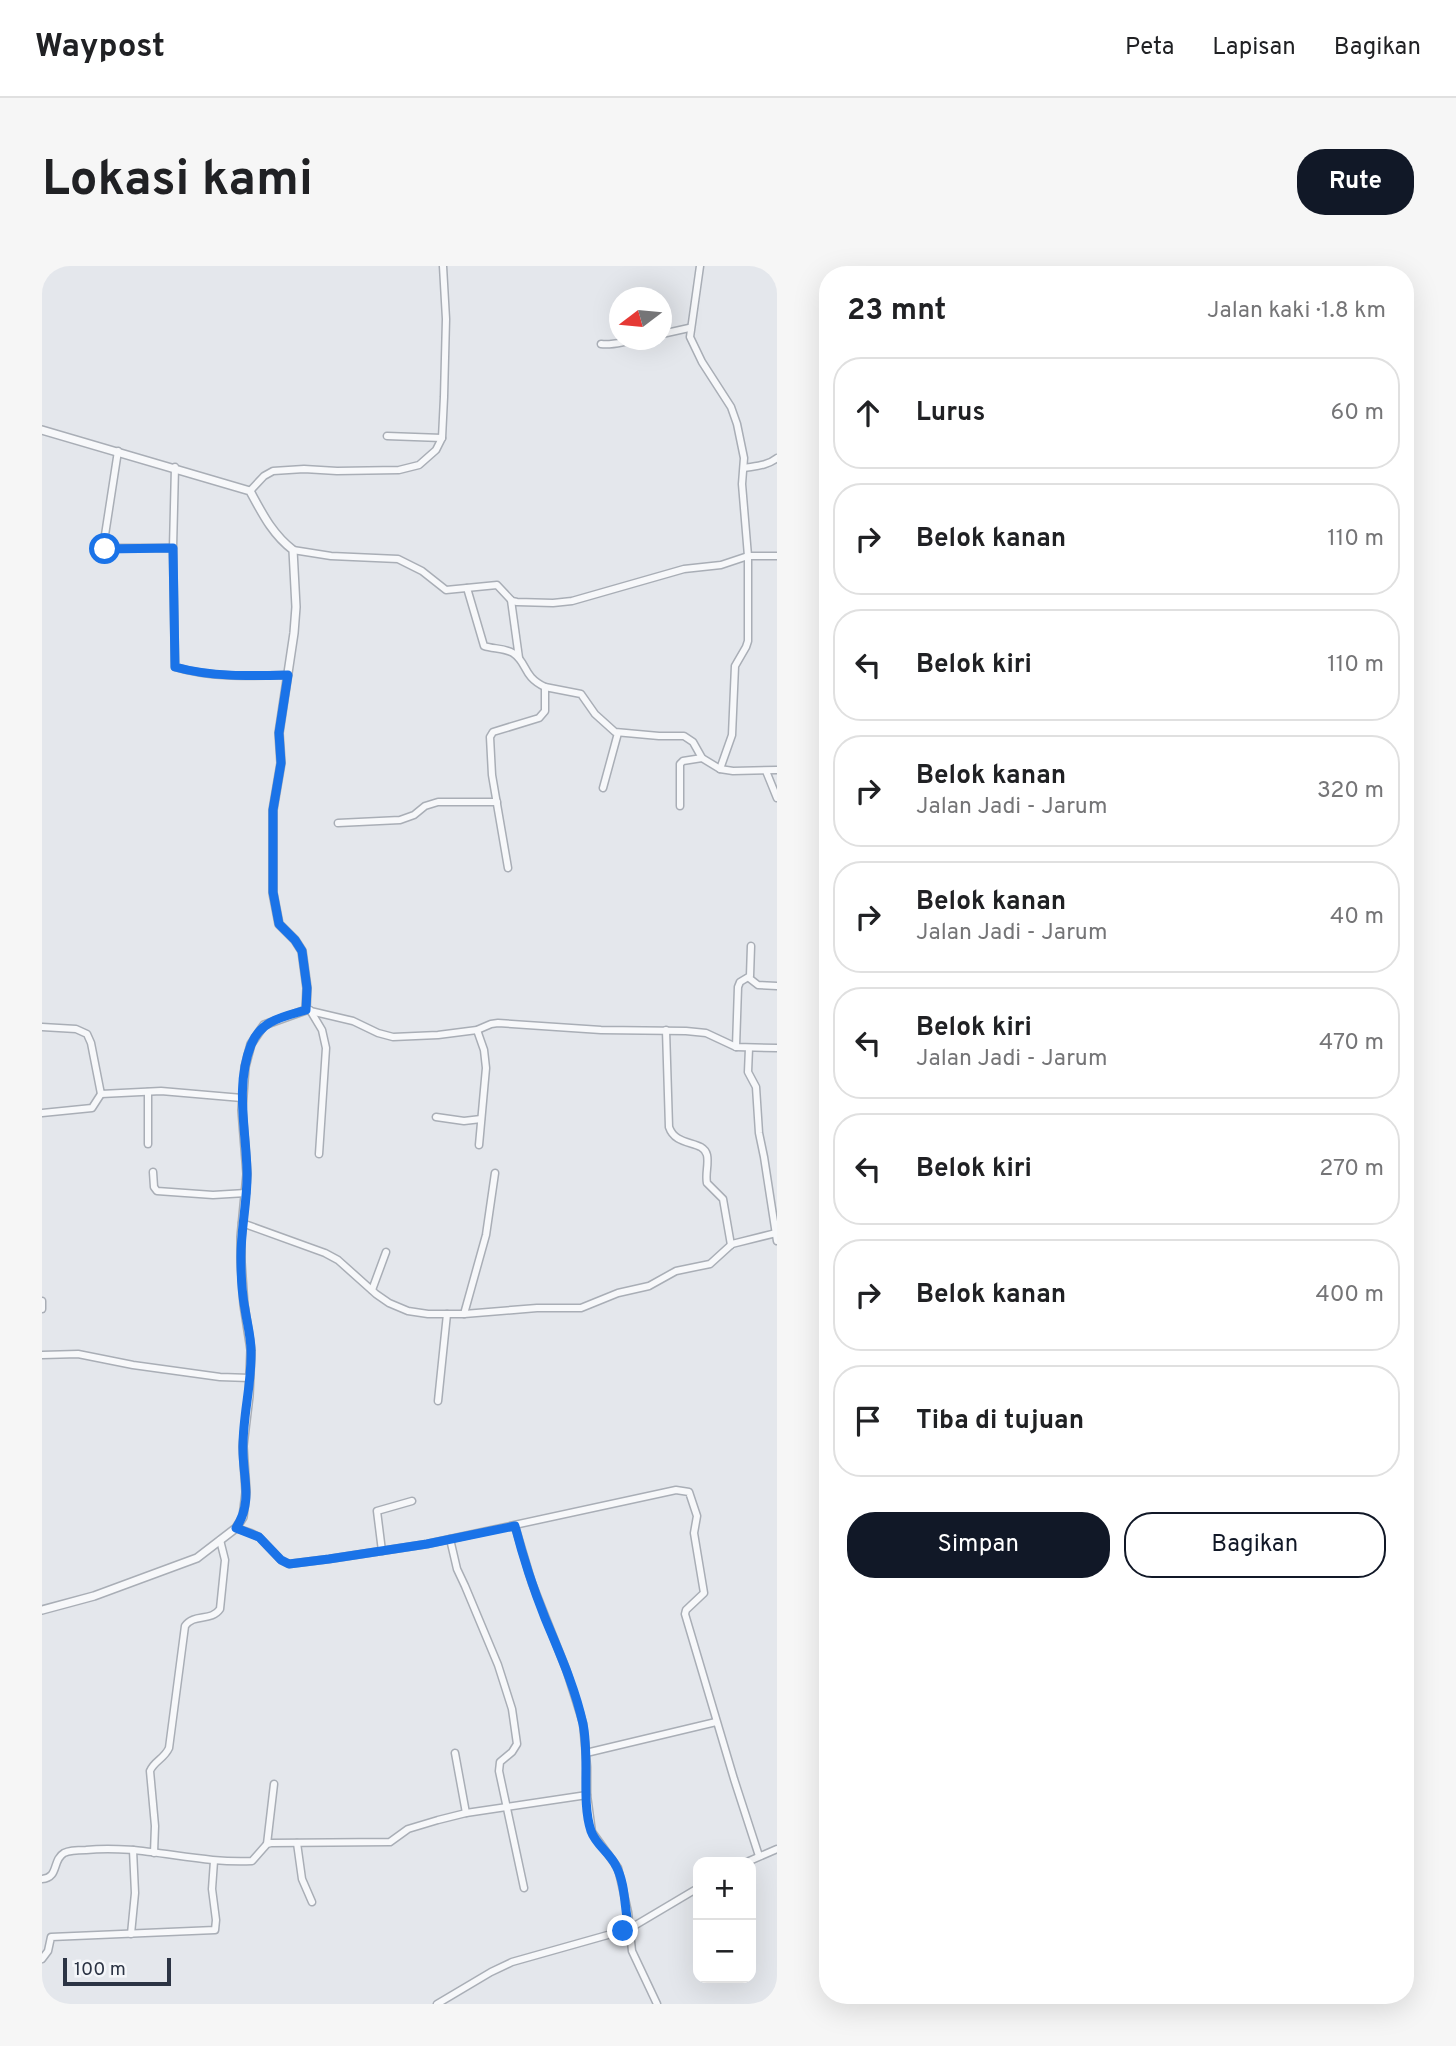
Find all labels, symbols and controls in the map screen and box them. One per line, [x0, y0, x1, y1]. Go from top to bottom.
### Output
text: Waypost [35, 27, 165, 69]
text: Peta [1125, 33, 1174, 63]
text: Lapisan [1212, 33, 1296, 63]
text: Bagikan [1334, 33, 1421, 63]
button: Rute [1297, 149, 1414, 215]
text: Lokasi kami [42, 151, 313, 213]
north arrow [609, 287, 672, 350]
text: 23 mnt [847, 293, 946, 330]
text: Jalan kaki · 1.8 km [1207, 297, 1386, 326]
icon: ahead [849, 394, 887, 432]
text: Lurus [916, 397, 985, 430]
text: 60 m [1331, 399, 1384, 428]
icon: right [849, 520, 887, 558]
text: Belok kanan [916, 523, 1066, 556]
text: 110 m [1327, 525, 1384, 554]
route start [89, 533, 120, 564]
icon: left [849, 646, 887, 684]
text: Belok kiri [916, 649, 1032, 682]
text: 110 m [1327, 651, 1384, 680]
text: Belok kanan [916, 760, 1066, 793]
icon: right [849, 772, 887, 810]
text: 320 m [1317, 777, 1384, 806]
text: Jalan Jadi - Jarum [916, 793, 1107, 822]
text: Belok kanan [916, 886, 1066, 919]
icon: right [849, 898, 887, 936]
text: 40 m [1330, 903, 1384, 932]
text: Jalan Jadi - Jarum [916, 919, 1107, 948]
text: Belok kiri [916, 1012, 1032, 1045]
icon: left [849, 1024, 887, 1062]
text: 470 m [1319, 1029, 1384, 1058]
text: Jalan Jadi - Jarum [916, 1045, 1107, 1074]
icon: left [849, 1150, 887, 1188]
text: Belok kiri [916, 1153, 1032, 1186]
text: 270 m [1319, 1155, 1384, 1184]
icon: right [849, 1276, 887, 1314]
text: Belok kanan [916, 1279, 1066, 1312]
text: 400 m [1315, 1281, 1384, 1310]
icon: arrive [849, 1402, 887, 1440]
text: Tiba di tujuan [916, 1405, 1084, 1438]
button: Simpan [847, 1512, 1110, 1578]
button: Bagikan [1124, 1512, 1386, 1578]
map controls [693, 1857, 756, 1983]
button: + [693, 1857, 756, 1920]
route end [607, 1915, 638, 1946]
button: − [693, 1920, 756, 1983]
scale bar [63, 1955, 172, 1987]
text: 100 m [74, 1958, 126, 1982]

